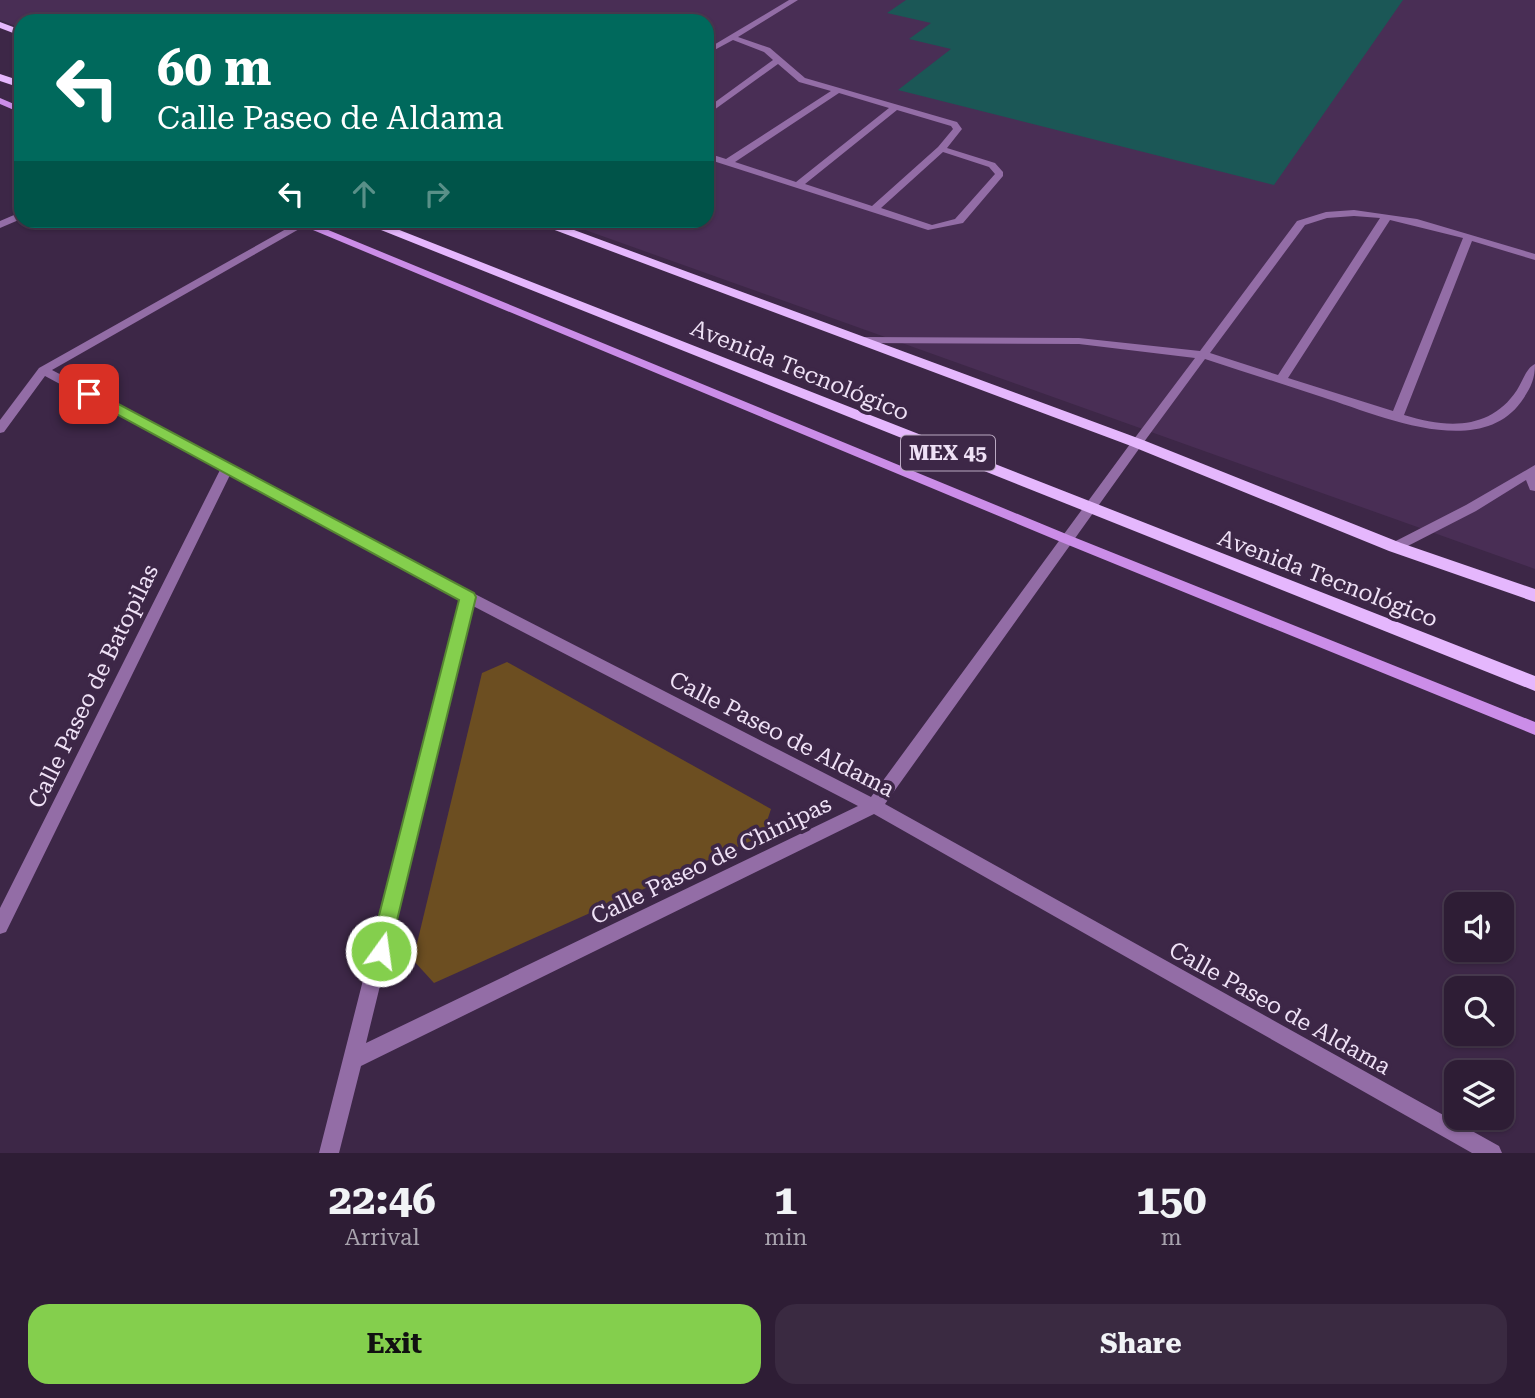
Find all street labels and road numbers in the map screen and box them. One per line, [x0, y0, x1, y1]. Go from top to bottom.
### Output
street label: Avenida Tecnológico [687, 314, 913, 427]
road number: MEX 45 [901, 435, 995, 470]
street label: Avenida Tecnológico [1214, 524, 1441, 633]
street label: Calle Paseo de Batopilas [23, 560, 164, 812]
street label: Calle Paseo de Aldama [665, 666, 899, 803]
street label: Calle Paseo de Chinipas [587, 790, 836, 930]
street label: Calle Paseo de Aldama [1164, 936, 1396, 1081]

